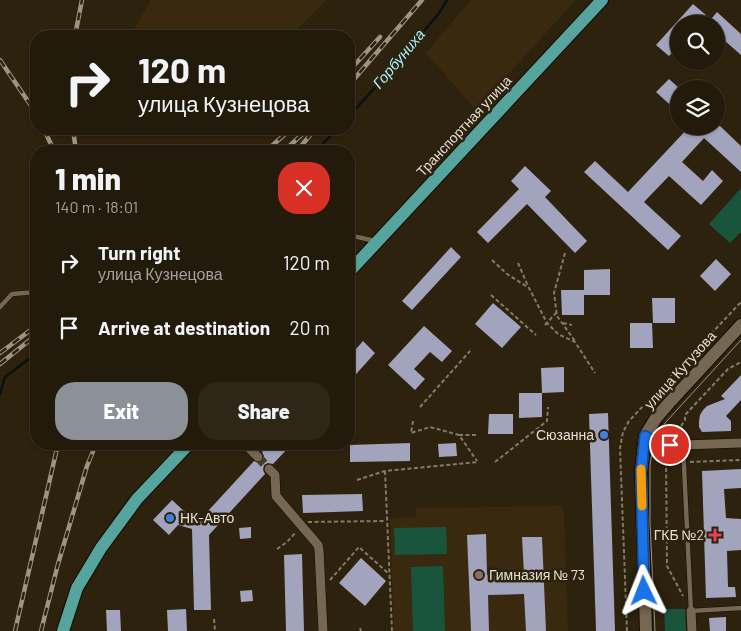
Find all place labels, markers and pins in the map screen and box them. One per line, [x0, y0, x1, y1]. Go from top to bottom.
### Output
pin [649, 424, 691, 466]
place label: Сюзанна [536, 426, 594, 443]
marker: Сюзанна [598, 429, 610, 441]
place label: НК-Авто [180, 509, 235, 526]
marker: НК-Авто [164, 512, 176, 524]
place label: ГКБ №2 [654, 526, 704, 543]
marker: ГКБ №2 [708, 528, 722, 542]
place label: Гимназия № 73 [489, 566, 585, 583]
marker: Гимназия № 73 [473, 569, 485, 581]

